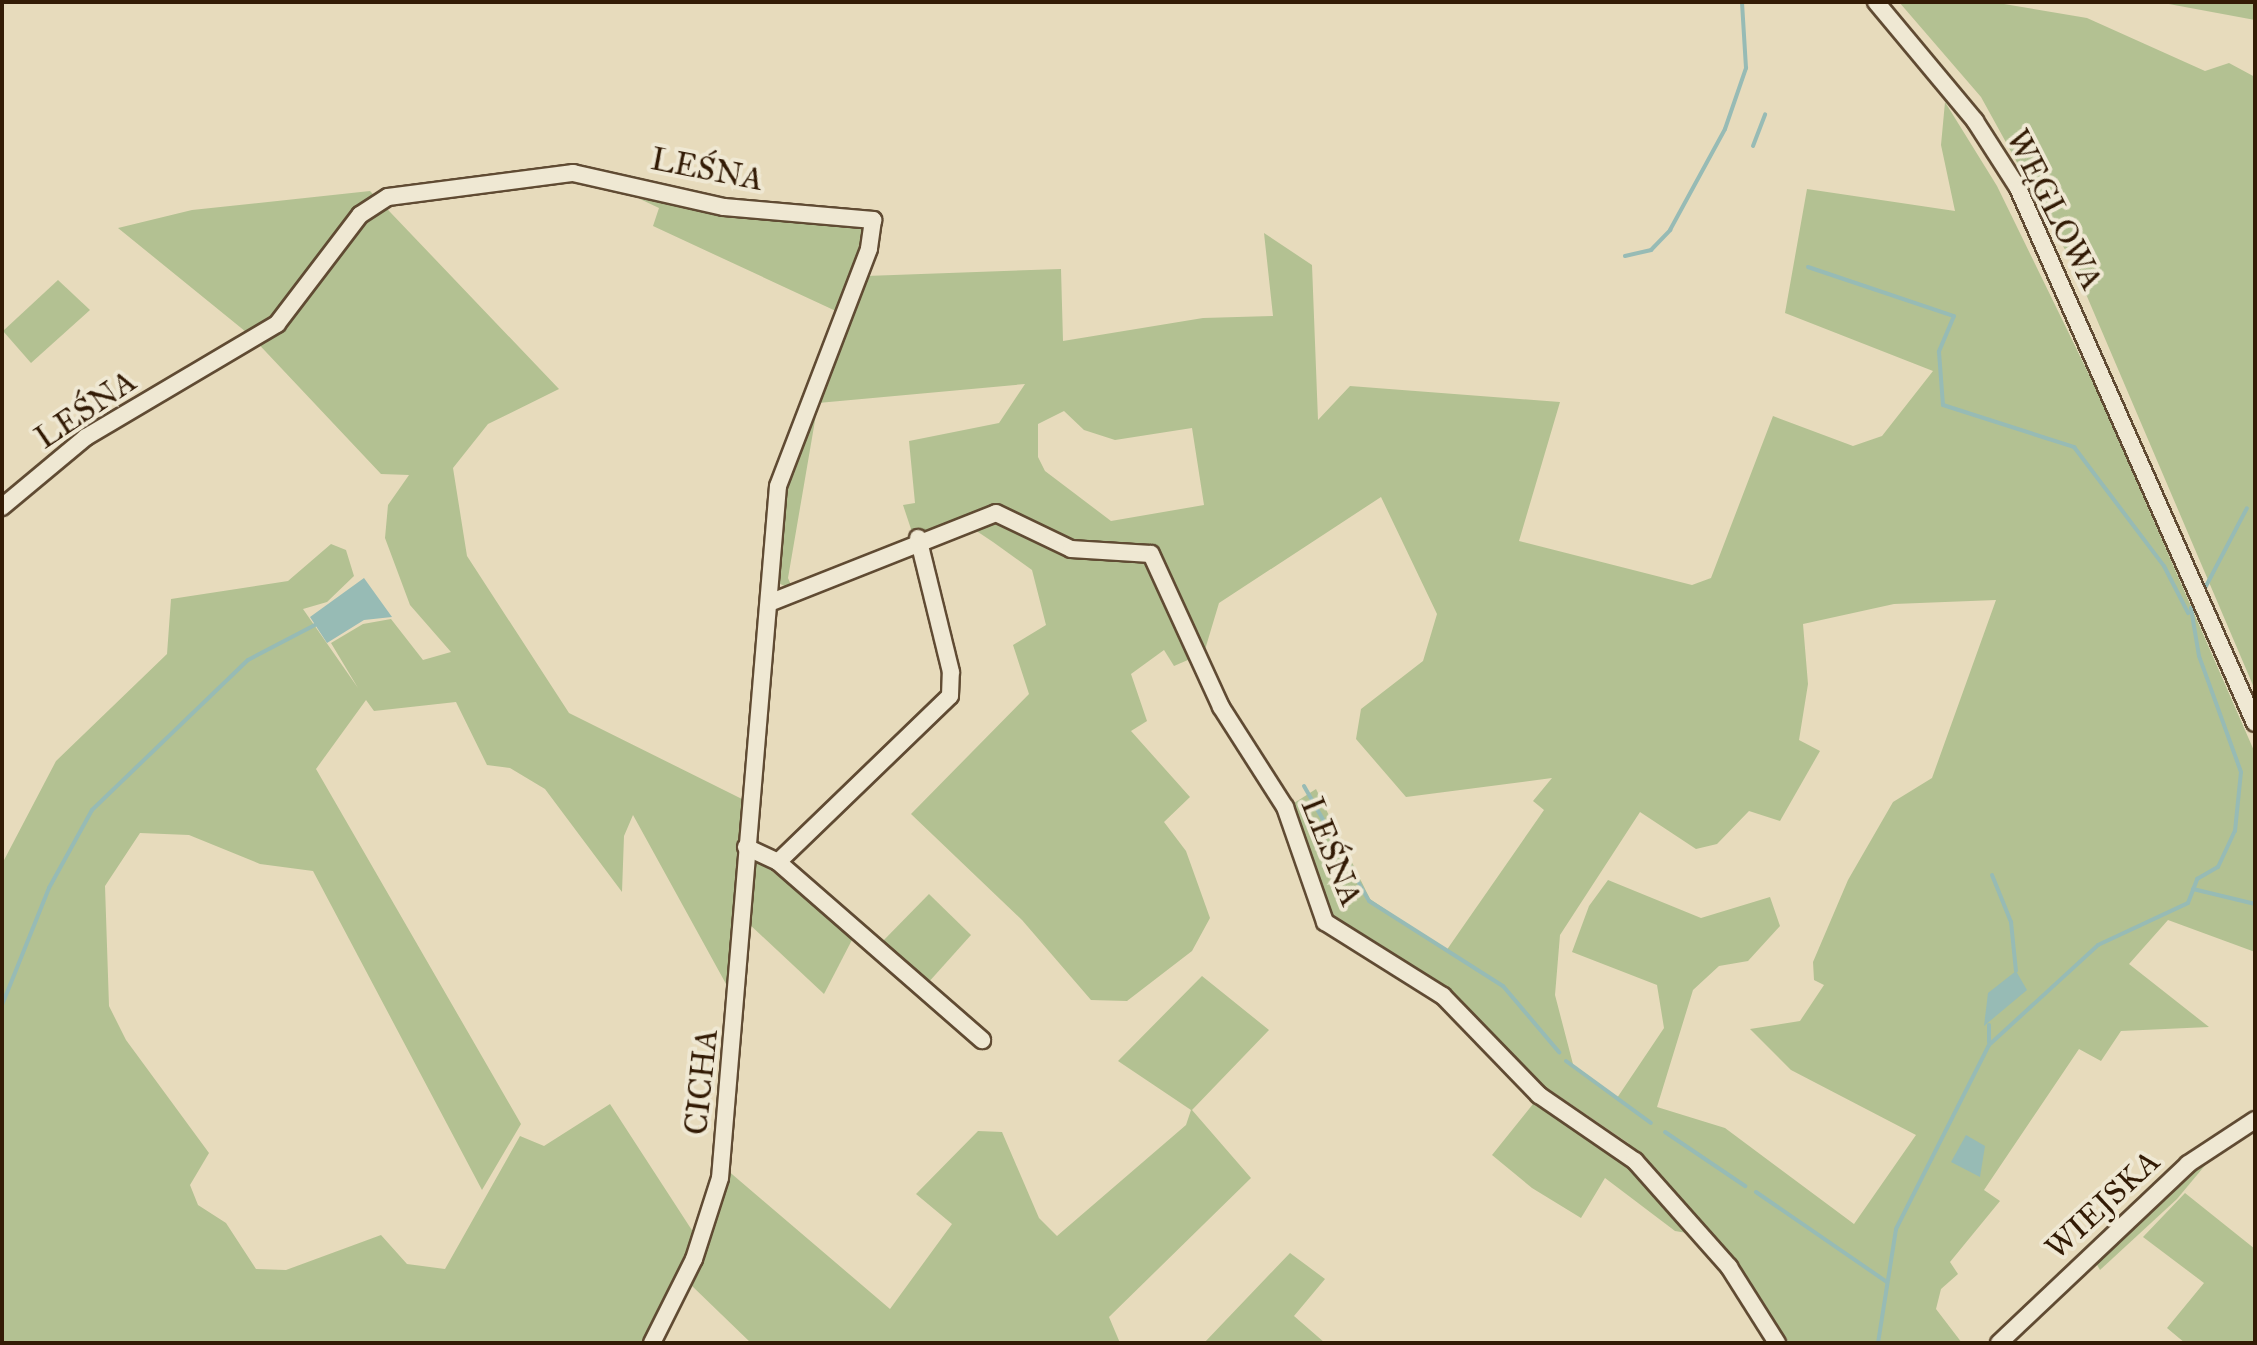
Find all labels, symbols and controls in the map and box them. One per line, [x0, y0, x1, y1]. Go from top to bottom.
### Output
street label: WĘGLOWA [1997, 123, 2111, 297]
street label: LEŚNA [648, 140, 766, 200]
street label: LEŚNA [28, 362, 144, 458]
street label: LEŚNA [1292, 792, 1370, 912]
street label: CICHA [677, 1027, 727, 1137]
street label: WIEJSKA [2038, 1142, 2168, 1268]

